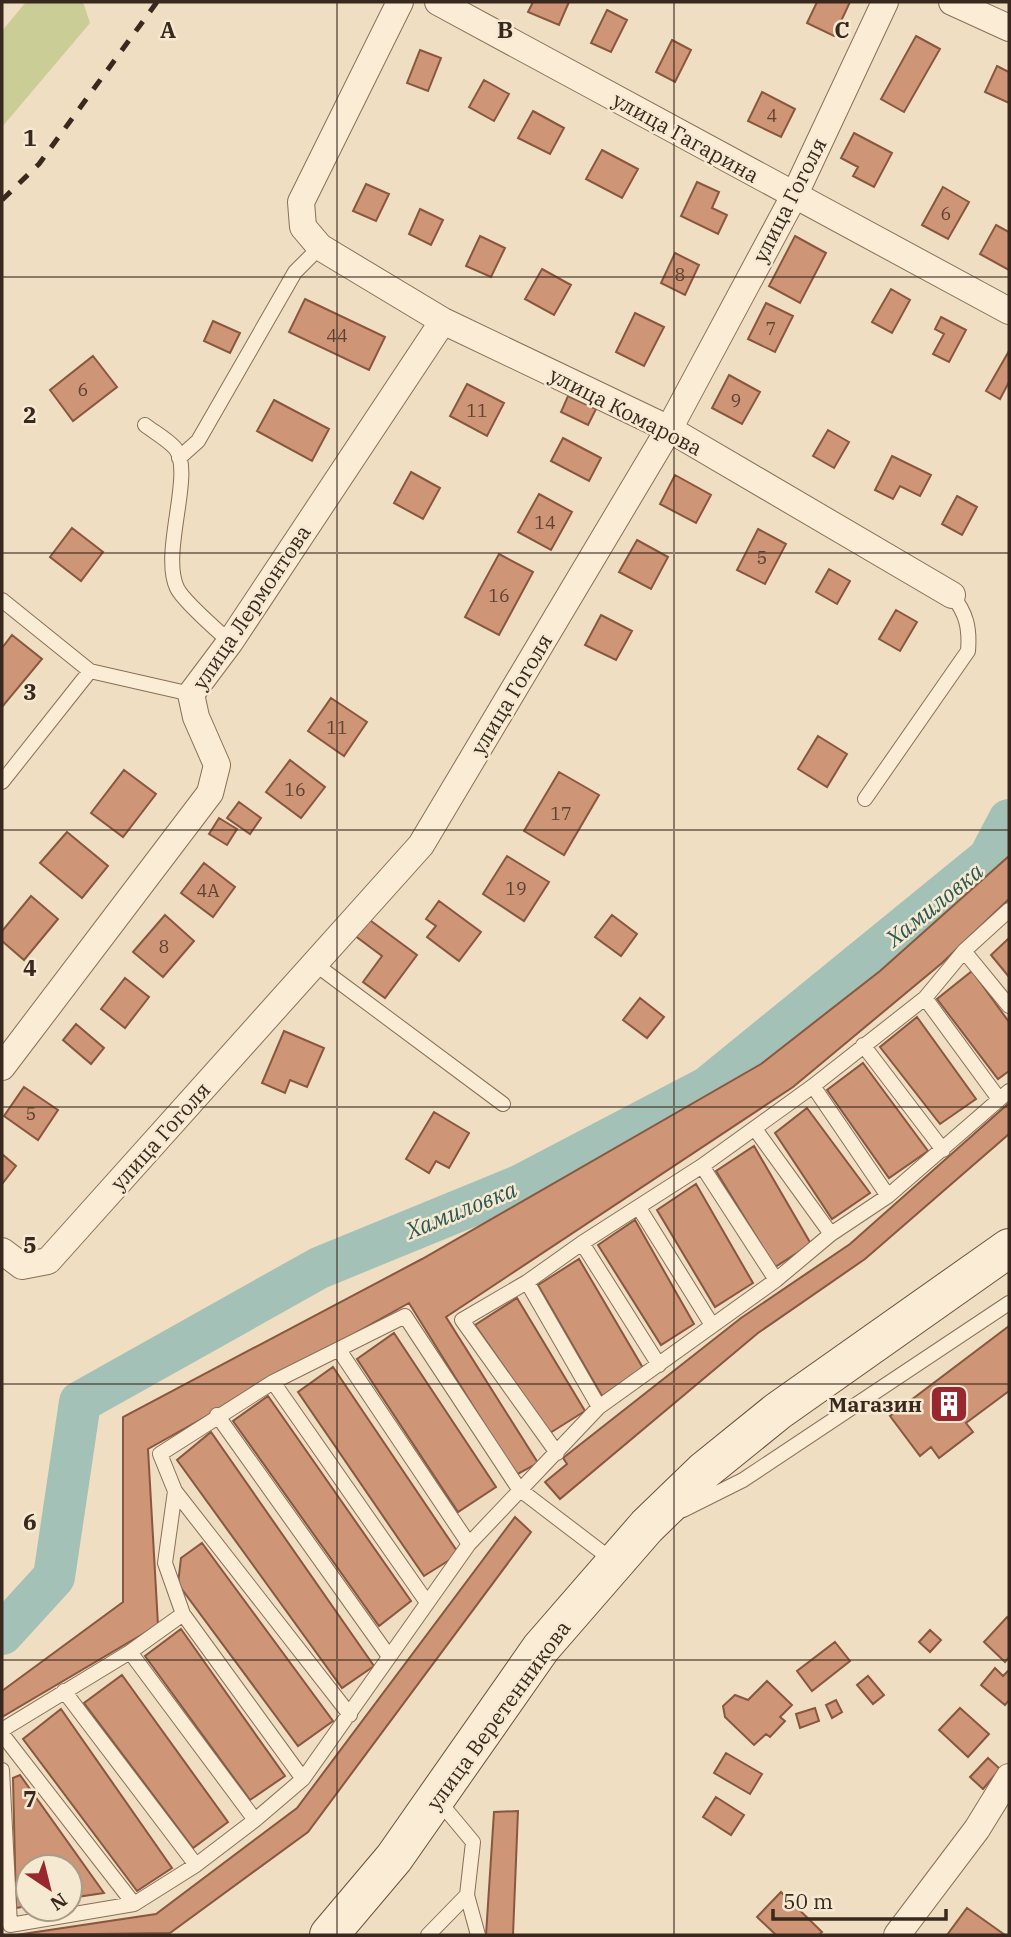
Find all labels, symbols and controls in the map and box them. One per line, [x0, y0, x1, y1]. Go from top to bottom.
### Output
text: A [160, 14, 176, 44]
text: B [497, 14, 513, 44]
text: C [834, 14, 850, 44]
street label: улица Гагарина [608, 85, 764, 189]
house number: 4 [767, 104, 777, 127]
text: 1 [23, 122, 37, 152]
street label: улица Гоголя [746, 133, 832, 267]
house number: 6 [941, 202, 951, 225]
house number: 8 [675, 263, 685, 286]
house number: 7 [766, 317, 776, 340]
house number: 44 [326, 324, 348, 347]
street label: улица Комарова [545, 360, 707, 462]
house number: 6 [78, 378, 88, 401]
house number: 9 [731, 389, 741, 412]
text: 2 [23, 399, 37, 429]
house number: 11 [466, 399, 488, 422]
house number: 14 [534, 511, 556, 534]
street label: улица Лермонтова [185, 519, 317, 695]
house number: 5 [757, 546, 767, 569]
house number: 16 [488, 584, 510, 607]
street label: улица Гоголя [464, 628, 558, 760]
text: 3 [23, 676, 37, 706]
house number: 11 [326, 716, 348, 739]
house number: 16 [284, 778, 306, 801]
house number: 17 [550, 802, 572, 825]
water label: Хамиловка [878, 855, 989, 954]
house number: 19 [505, 877, 527, 900]
house number: 4А [196, 879, 220, 902]
house number: 8 [159, 935, 169, 958]
text: 4 [23, 952, 37, 982]
street label: улица Гоголя [104, 1076, 216, 1196]
house number: 5 [26, 1102, 36, 1125]
water label: Хамиловка [399, 1173, 521, 1246]
text: 5 [23, 1229, 37, 1259]
building icon: Магазин [928, 1383, 970, 1425]
place label: Магазин [829, 1390, 922, 1418]
text: 6 [23, 1506, 37, 1536]
street label: улица Веретенникова [420, 1615, 576, 1815]
text: 7 [23, 1783, 37, 1813]
north arrow [14, 1853, 84, 1923]
scale bar [773, 1878, 946, 1922]
text: 50 m [783, 1887, 833, 1915]
text: N [46, 1888, 72, 1916]

